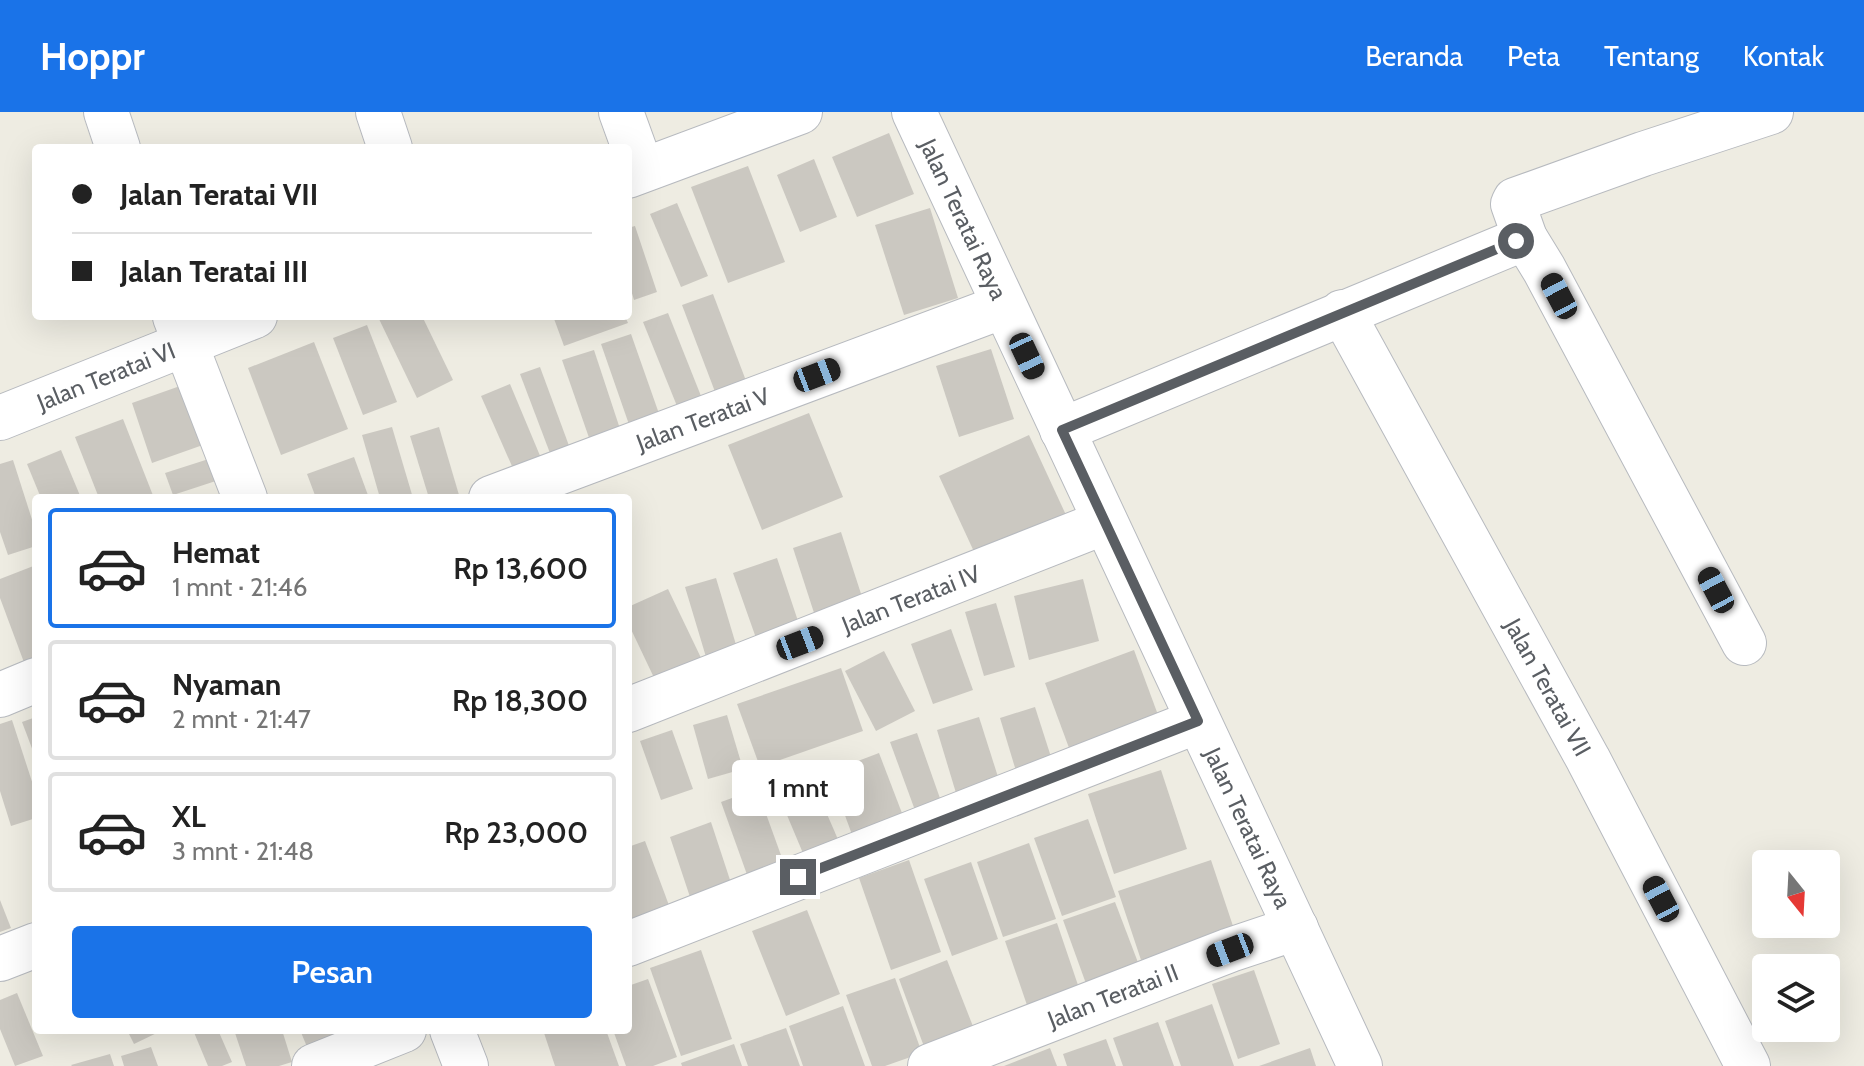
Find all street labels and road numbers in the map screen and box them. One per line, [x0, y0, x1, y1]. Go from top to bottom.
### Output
street label: Jalan Teratai Raya [913, 133, 1014, 304]
street label: Jalan Teratai VI [32, 335, 179, 417]
street label: Jalan Teratai V [631, 381, 774, 457]
street label: Jalan Teratai IV [837, 558, 985, 639]
street label: Jalan Teratai VII [1498, 612, 1598, 761]
street label: Jalan Teratai Raya [1198, 742, 1299, 913]
street label: Jalan Teratai II [1042, 957, 1182, 1034]

